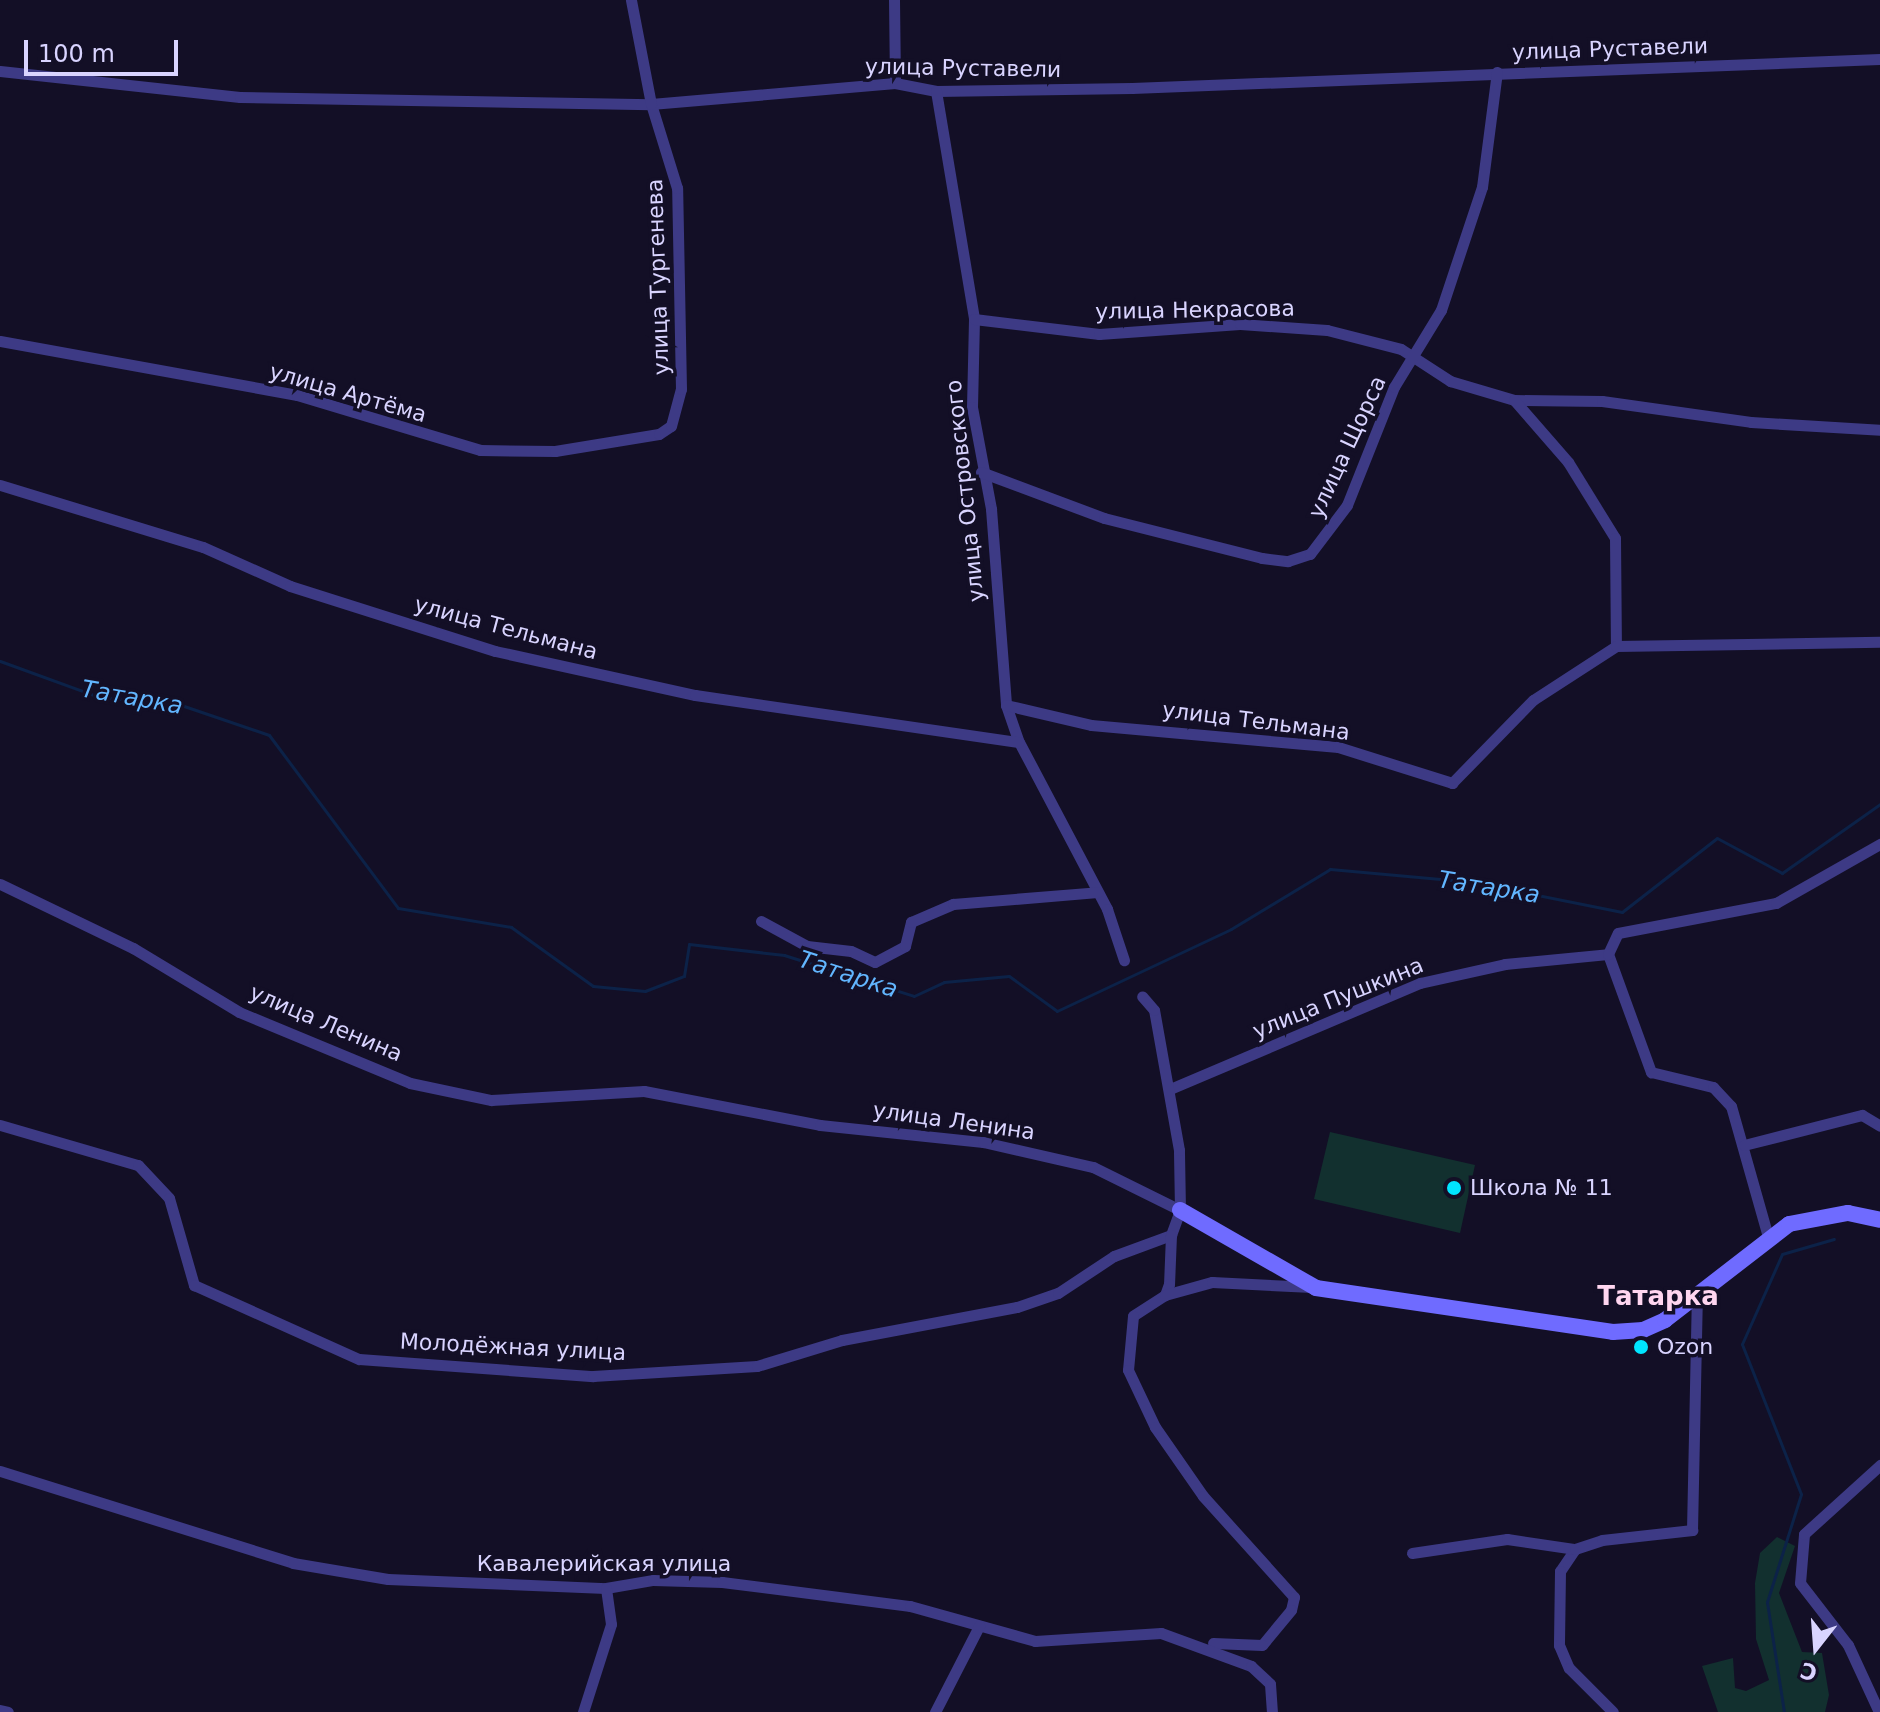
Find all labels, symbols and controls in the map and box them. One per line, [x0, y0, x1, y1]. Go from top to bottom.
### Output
scale bar [28, 24, 182, 74]
street label: улица Руставели [1511, 32, 1709, 66]
text: 100 m [38, 40, 115, 68]
street label: улица Руставели [865, 53, 1061, 83]
street label: улица Тургенева [641, 178, 675, 376]
street label: улица Некрасова [1095, 295, 1295, 325]
street label: улица Артёма [266, 358, 430, 428]
street label: улица Щорса [1303, 372, 1391, 522]
street label: улица Островского [940, 379, 990, 603]
street label: улица Тельмана [411, 591, 601, 665]
water label: Татарка [79, 675, 185, 721]
street label: улица Тельмана [1161, 696, 1351, 746]
water label: Татарка [1436, 866, 1542, 910]
water label: Татарка [795, 945, 901, 1005]
street label: улица Пушкина [1249, 952, 1427, 1044]
street label: улица Ленина [246, 979, 406, 1067]
street label: улица Ленина [871, 1097, 1037, 1145]
place label: Школа № 11 [1470, 1175, 1613, 1201]
marker: Школа № 11 [1445, 1179, 1463, 1197]
district label: Татарка [1597, 1281, 1719, 1313]
street label: Молодёжная улица [399, 1328, 627, 1366]
place label: Ozon [1657, 1334, 1713, 1360]
marker: Ozon [1632, 1338, 1650, 1356]
street label: Кавалерийская улица [477, 1551, 731, 1577]
north arrow [1776, 1608, 1856, 1688]
text: С [1797, 1657, 1820, 1686]

